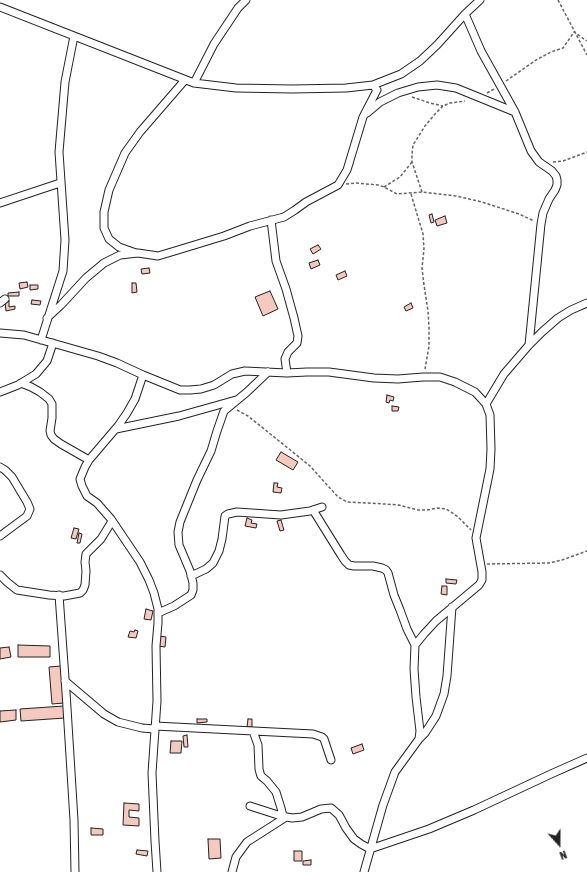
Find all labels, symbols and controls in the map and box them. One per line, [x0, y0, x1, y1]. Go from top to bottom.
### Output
north arrow [539, 824, 579, 864]
text: N [558, 848, 568, 862]

